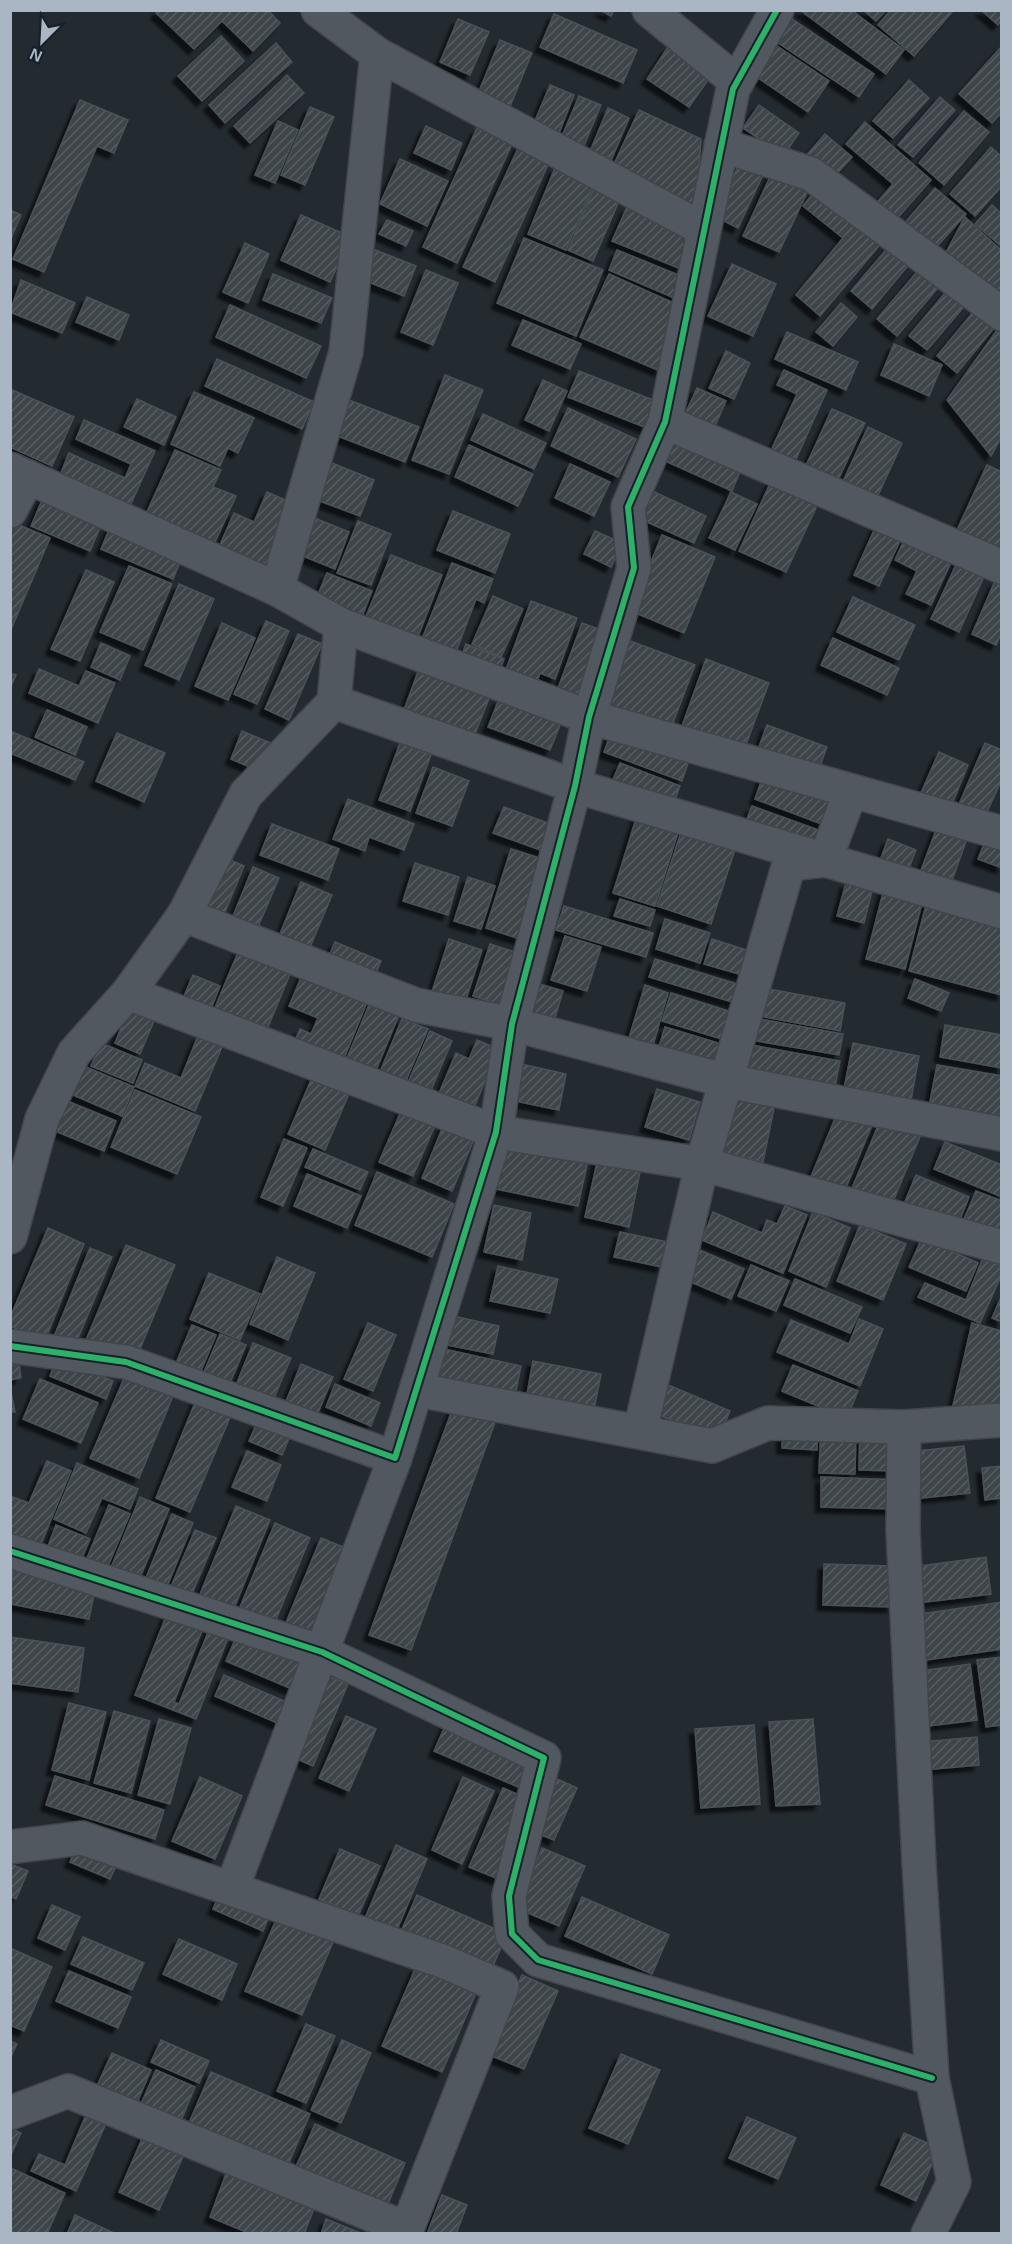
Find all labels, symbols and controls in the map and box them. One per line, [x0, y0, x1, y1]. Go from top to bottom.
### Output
north arrow [12, 12, 72, 72]
text: N [27, 45, 45, 65]

